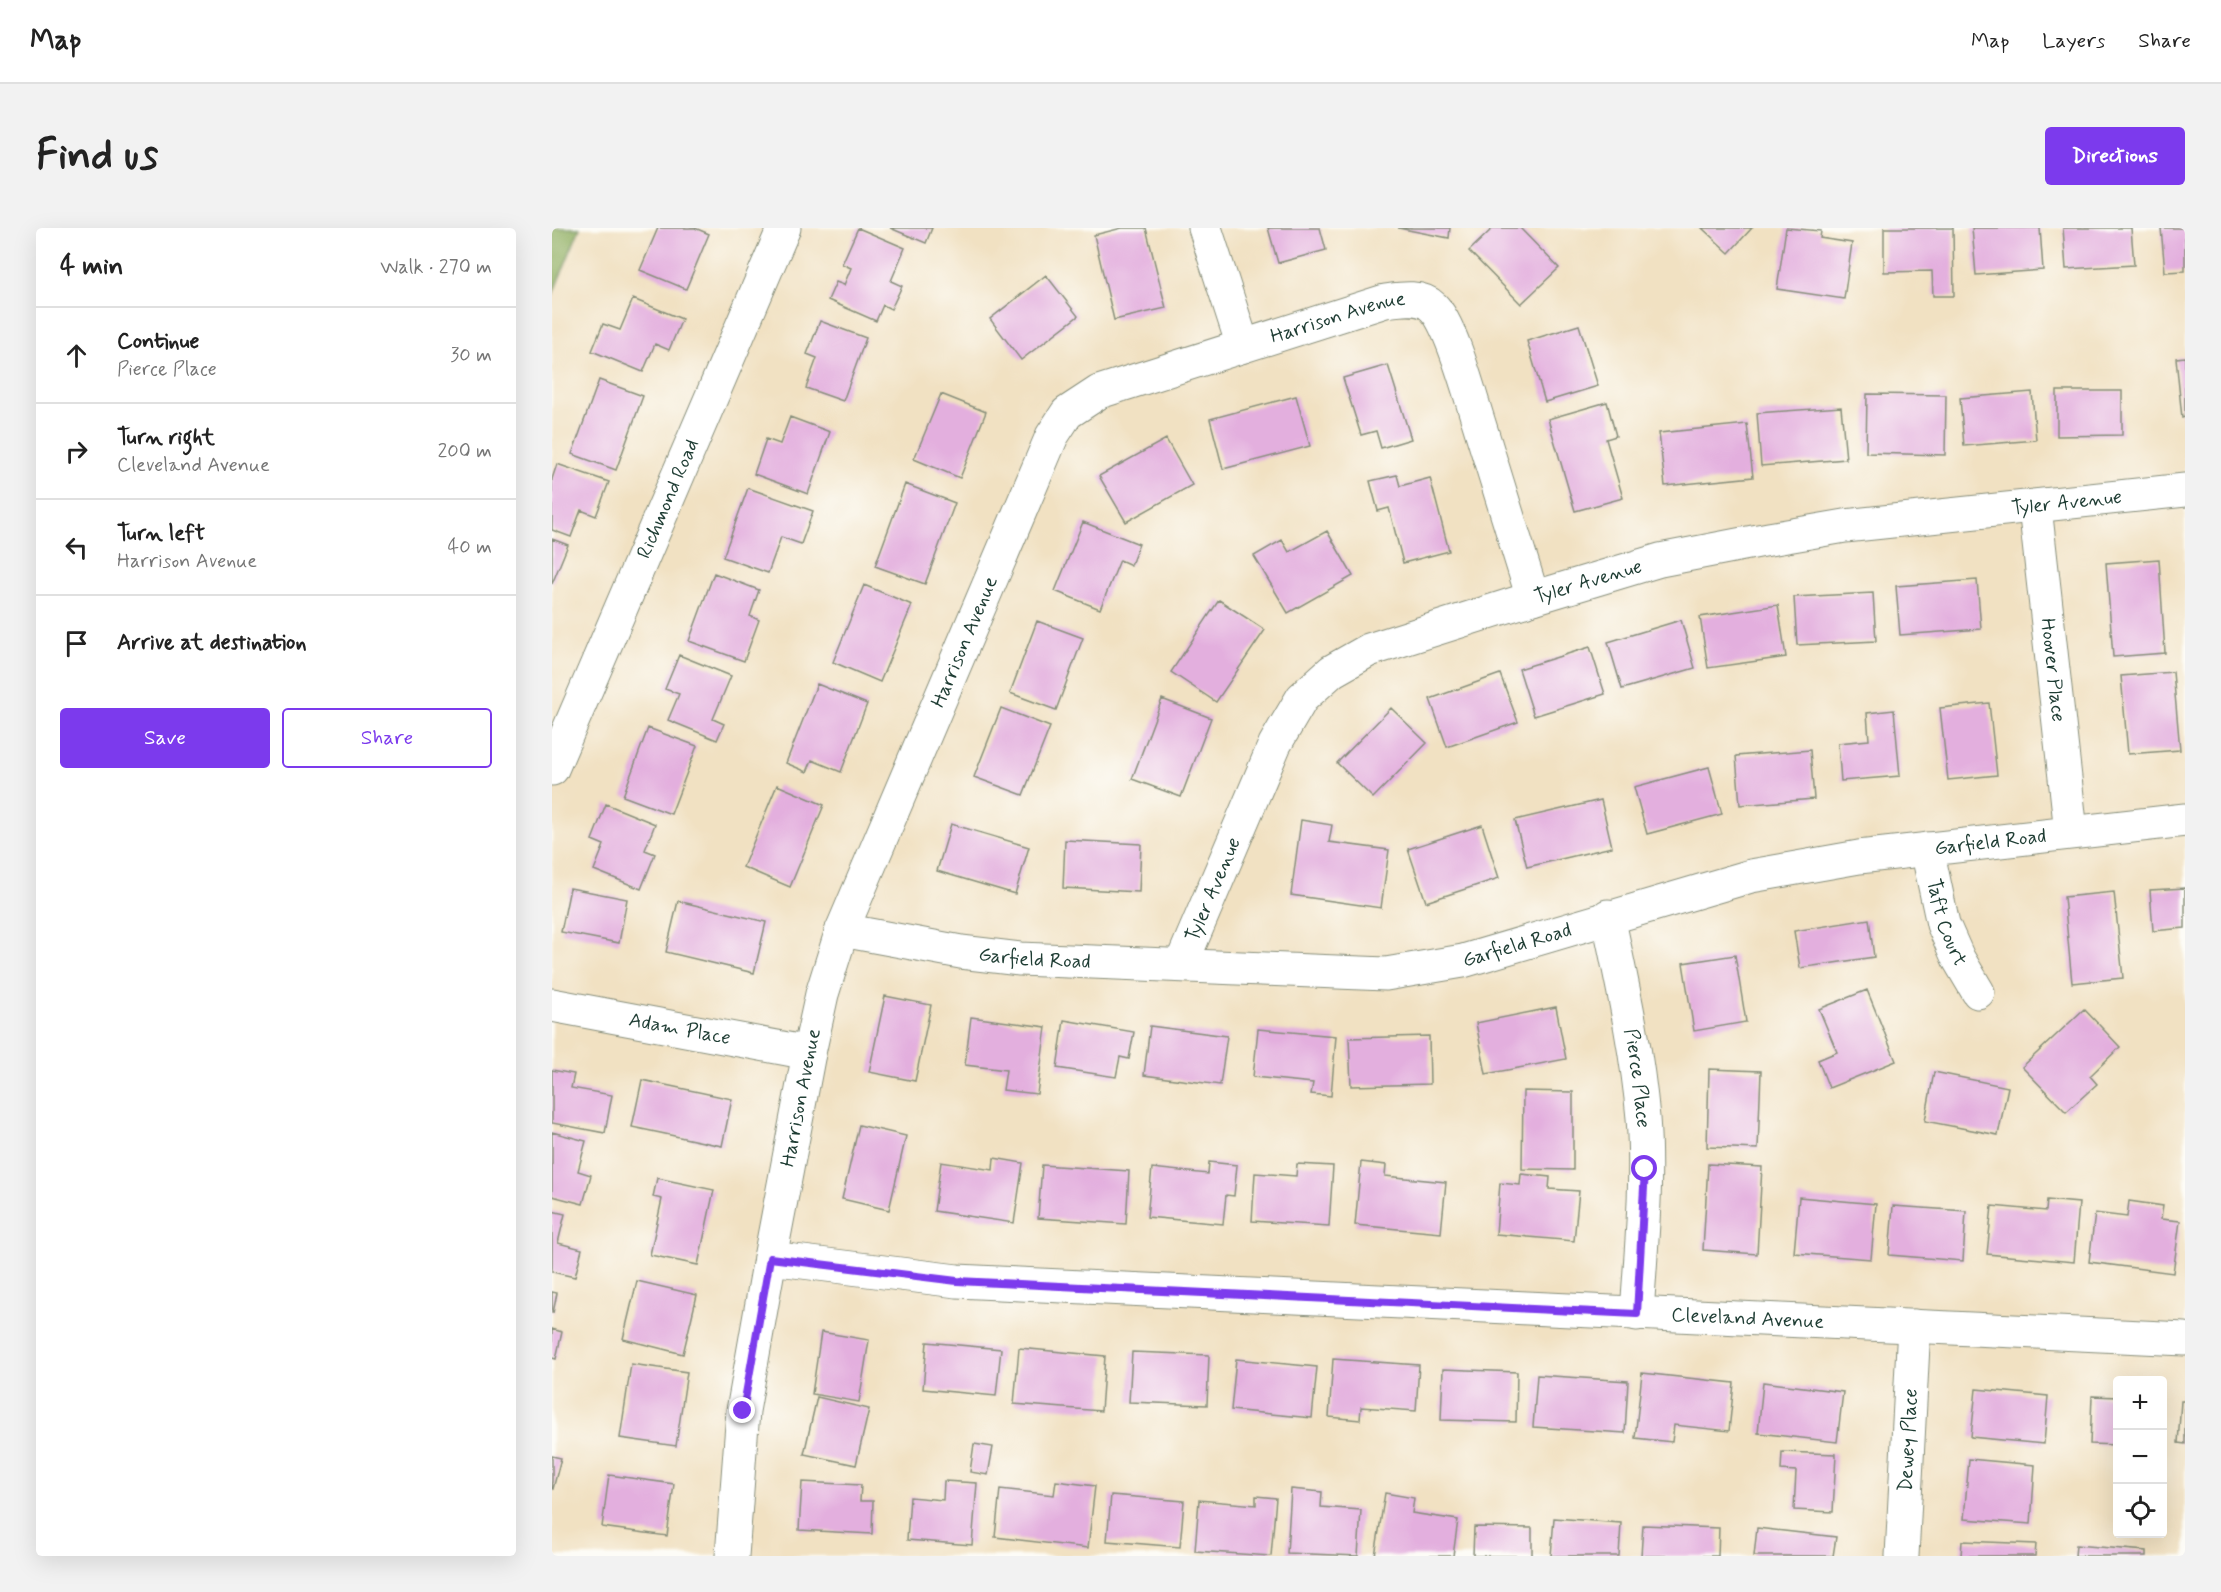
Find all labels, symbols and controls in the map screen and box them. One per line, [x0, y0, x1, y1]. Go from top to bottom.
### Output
text: Map [30, 23, 81, 60]
text: Map [1971, 27, 2009, 55]
text: Layers [2042, 27, 2105, 55]
text: Share [2138, 27, 2191, 55]
button: Directions [2045, 127, 2185, 185]
text: Find us [36, 129, 158, 184]
text: 4 min [60, 250, 123, 284]
text: Walk · 270 m [380, 254, 492, 281]
street label: Harrison Avenue [1267, 285, 1407, 350]
text: Continue [117, 328, 199, 356]
icon: ahead [60, 339, 93, 372]
text: 30 m [450, 342, 492, 369]
text: Pierce Place [117, 356, 217, 383]
text: Turn right [117, 424, 215, 452]
icon: right [60, 435, 93, 468]
street label: Richmond Road [630, 435, 705, 563]
text: 200 m [437, 438, 492, 465]
text: Cleveland Avenue [117, 452, 270, 479]
street label: Tyler Avenue [2010, 483, 2123, 522]
text: Turn left [117, 520, 205, 548]
icon: left [60, 531, 93, 564]
text: 40 m [448, 534, 492, 561]
text: Harrison Avenue [117, 548, 257, 575]
street label: Tyler Avenue [1531, 553, 1645, 610]
street label: Harrison Avenue [925, 572, 1004, 712]
street label: Hoover Place [2034, 617, 2072, 723]
icon: arrive [60, 627, 93, 660]
text: Arrive at destination [117, 629, 307, 657]
button: Save [60, 708, 270, 768]
button: Share [282, 708, 492, 768]
street label: Garfield Road [1933, 822, 2048, 862]
street label: Tyler Avenue [1179, 833, 1247, 946]
street label: Taft Court [1920, 876, 1973, 971]
street label: Garfield Road [1459, 916, 1575, 974]
street label: Garfield Road [977, 941, 1091, 975]
street label: Adam Place [627, 1006, 733, 1052]
street label: Harrison Avenue [774, 1026, 828, 1169]
street label: Pierce Place [1617, 1026, 1657, 1129]
route start [1631, 1155, 1657, 1181]
street label: Cleveland Avenue [1671, 1301, 1825, 1335]
map controls [2113, 1376, 2167, 1538]
button: + [2113, 1376, 2167, 1430]
street label: Dewey Place [1892, 1388, 1924, 1493]
route end [729, 1397, 755, 1423]
button: − [2113, 1430, 2167, 1484]
button: locate [2113, 1484, 2167, 1538]

